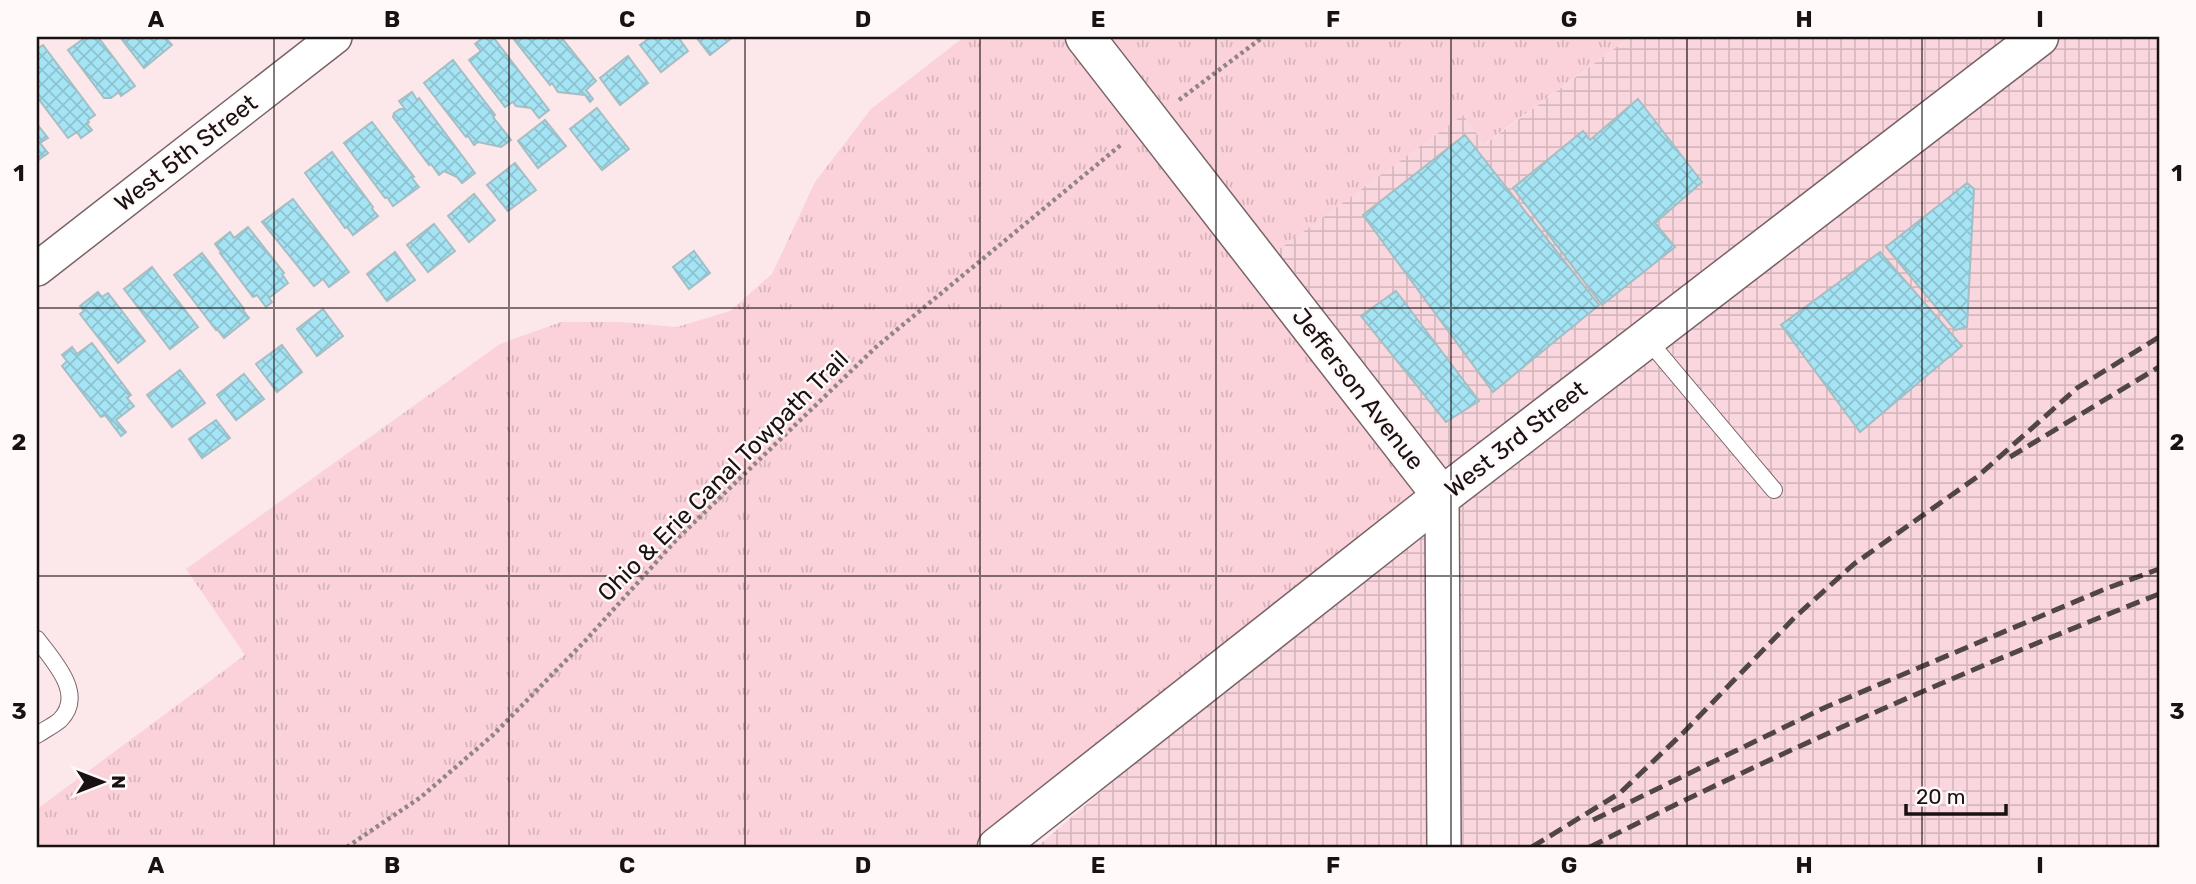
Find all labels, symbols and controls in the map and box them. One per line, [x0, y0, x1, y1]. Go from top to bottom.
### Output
text: A [148, 5, 165, 33]
text: B [384, 5, 400, 33]
text: C [619, 5, 635, 33]
text: D [855, 5, 871, 33]
text: E [1091, 5, 1105, 33]
text: F [1326, 5, 1340, 33]
text: G [1561, 5, 1577, 33]
text: H [1795, 5, 1813, 33]
text: I [2036, 5, 2044, 33]
street label: West 5th Street [109, 89, 263, 217]
text: 1 [13, 159, 25, 187]
text: 1 [2171, 159, 2183, 187]
street label: Jefferson Avenue [1286, 303, 1430, 475]
street label: Ohio & Erie Canal Towpath Trail [592, 345, 854, 607]
street label: West 3rd Street [1439, 375, 1593, 503]
text: 2 [12, 428, 26, 456]
text: 2 [2170, 428, 2184, 456]
text: 3 [11, 697, 27, 725]
text: 3 [2169, 697, 2185, 725]
north arrow [66, 748, 136, 818]
scale bar [1906, 772, 2005, 816]
text: N [107, 775, 130, 789]
text: 20 m [1916, 784, 1965, 809]
text: A [148, 851, 165, 879]
text: B [384, 851, 400, 879]
text: C [619, 851, 635, 879]
text: D [855, 851, 871, 879]
text: E [1091, 851, 1105, 879]
text: F [1326, 851, 1340, 879]
text: G [1561, 851, 1577, 879]
text: H [1795, 851, 1813, 879]
text: I [2036, 851, 2044, 879]

